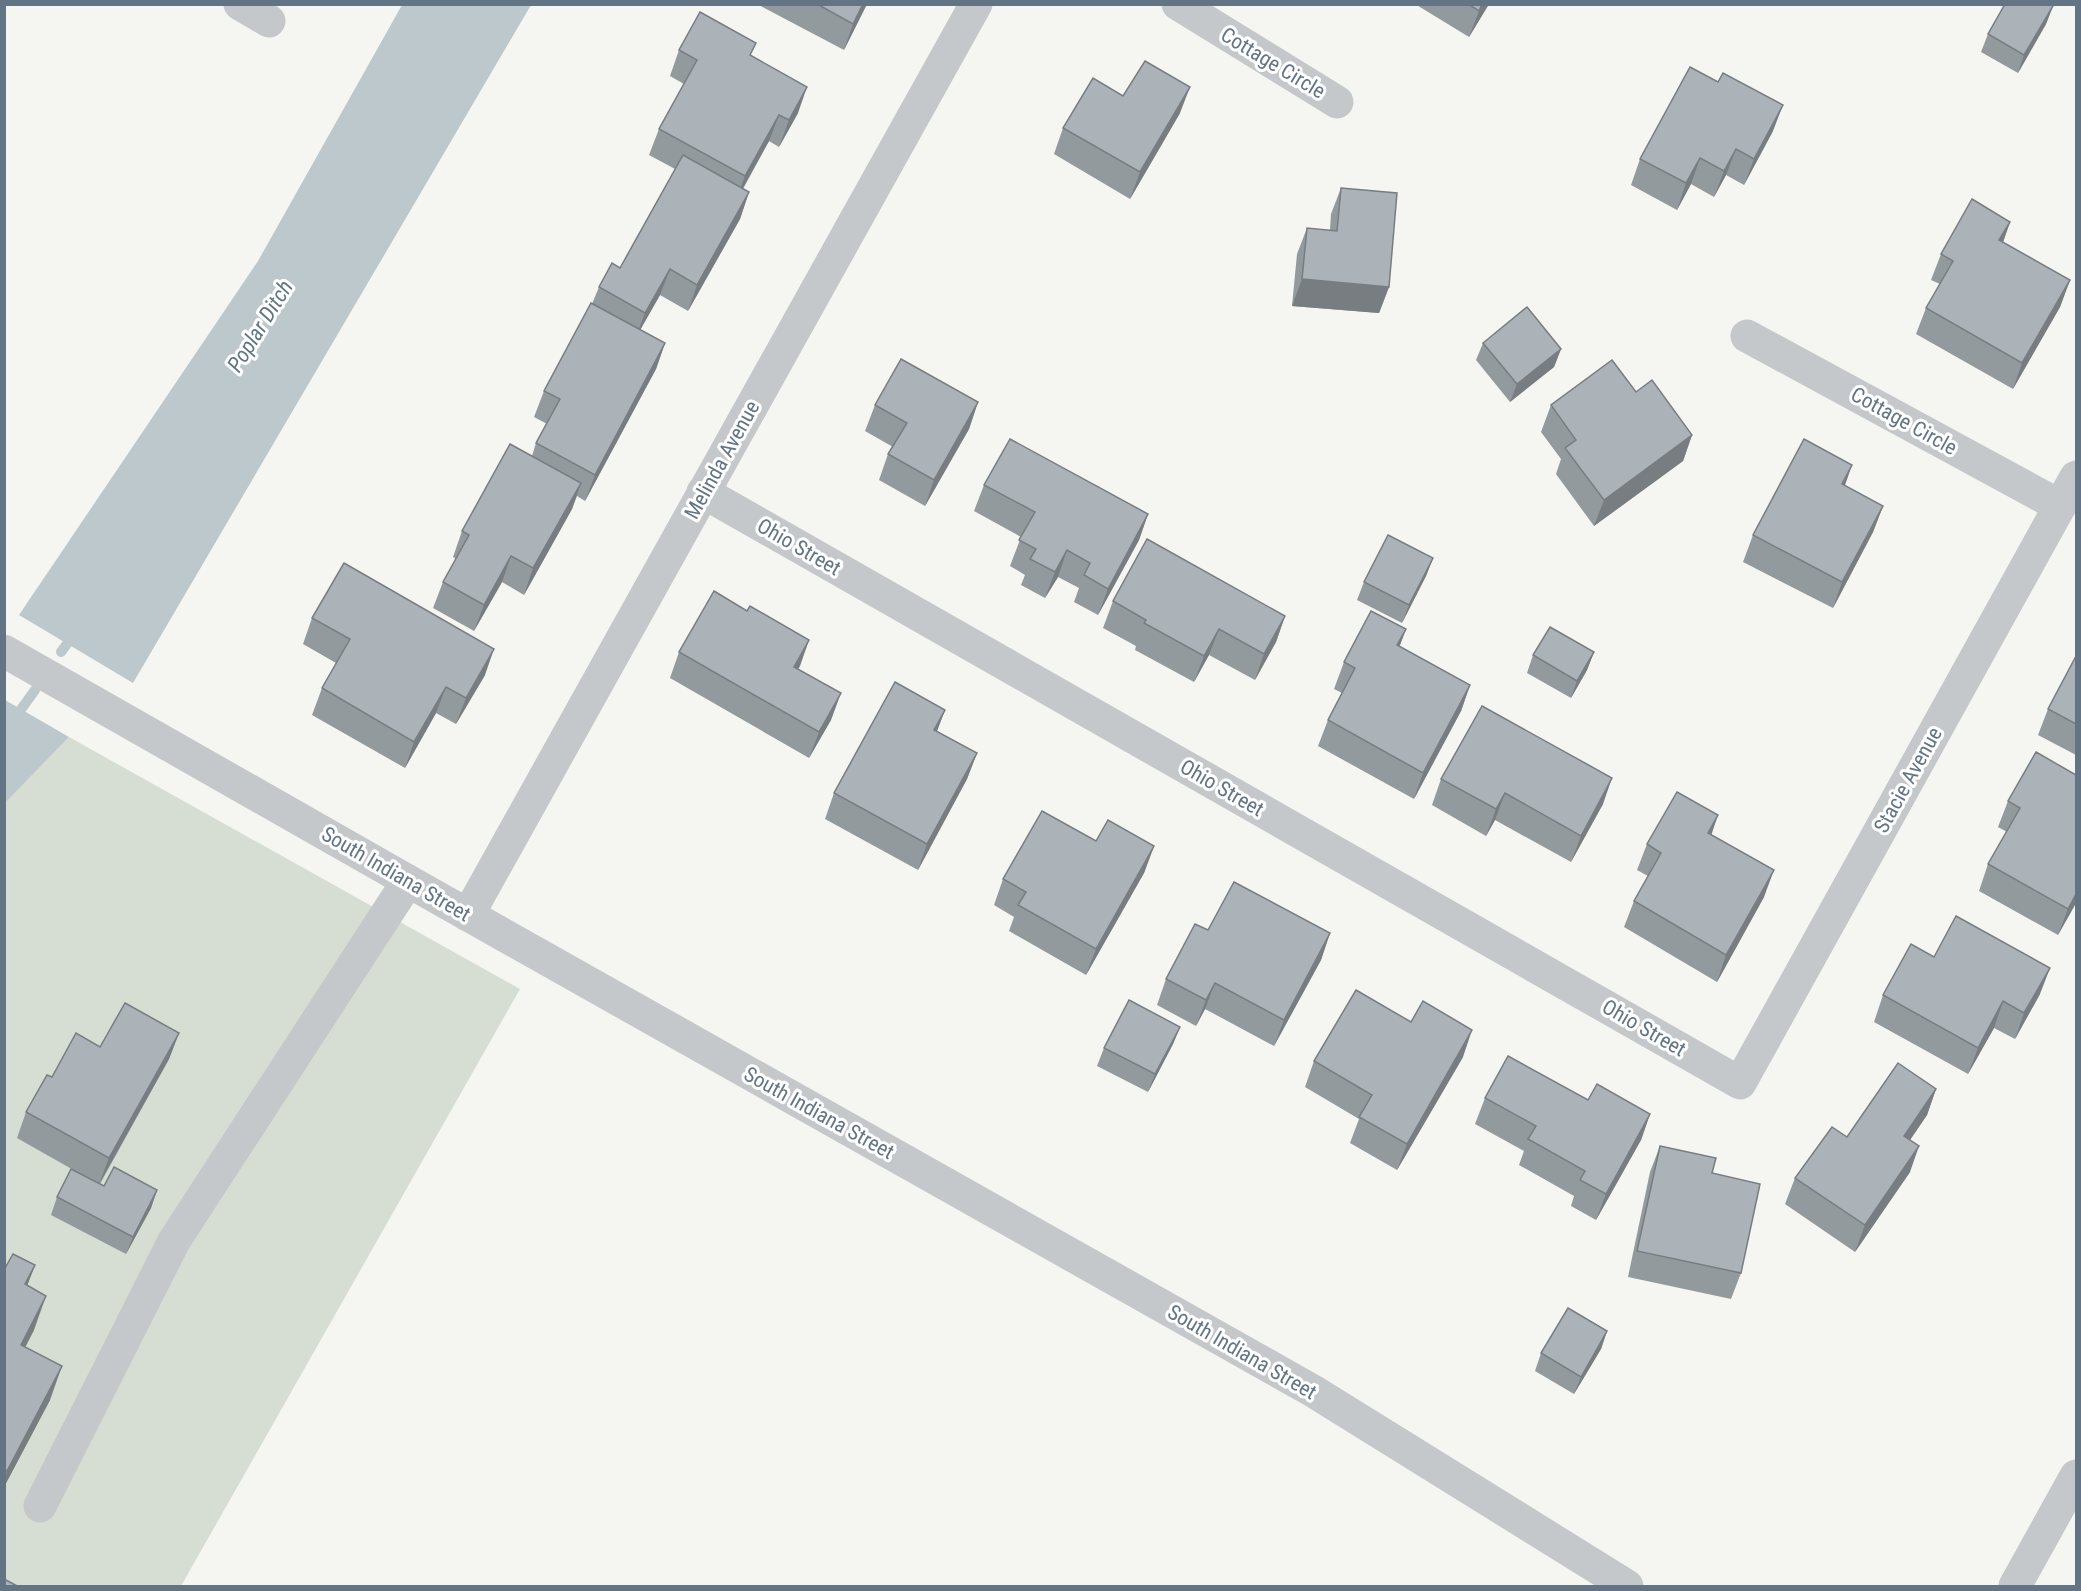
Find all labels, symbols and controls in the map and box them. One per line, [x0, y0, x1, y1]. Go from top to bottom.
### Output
street label: Cottage Circle [1217, 23, 1330, 104]
water label: Poplar Ditch [222, 276, 298, 376]
street label: Cottage Circle [1847, 382, 1961, 460]
street label: Melinda Avenue [680, 397, 764, 523]
street label: Ohio Street [753, 514, 845, 580]
street label: Stacie Avenue [1869, 723, 1947, 837]
street label: Ohio Street [1176, 755, 1268, 821]
street label: South Indiana Street [317, 822, 475, 926]
street label: Ohio Street [1598, 995, 1690, 1061]
street label: South Indiana Street [740, 1062, 898, 1164]
street label: South Indiana Street [1163, 1300, 1321, 1404]

